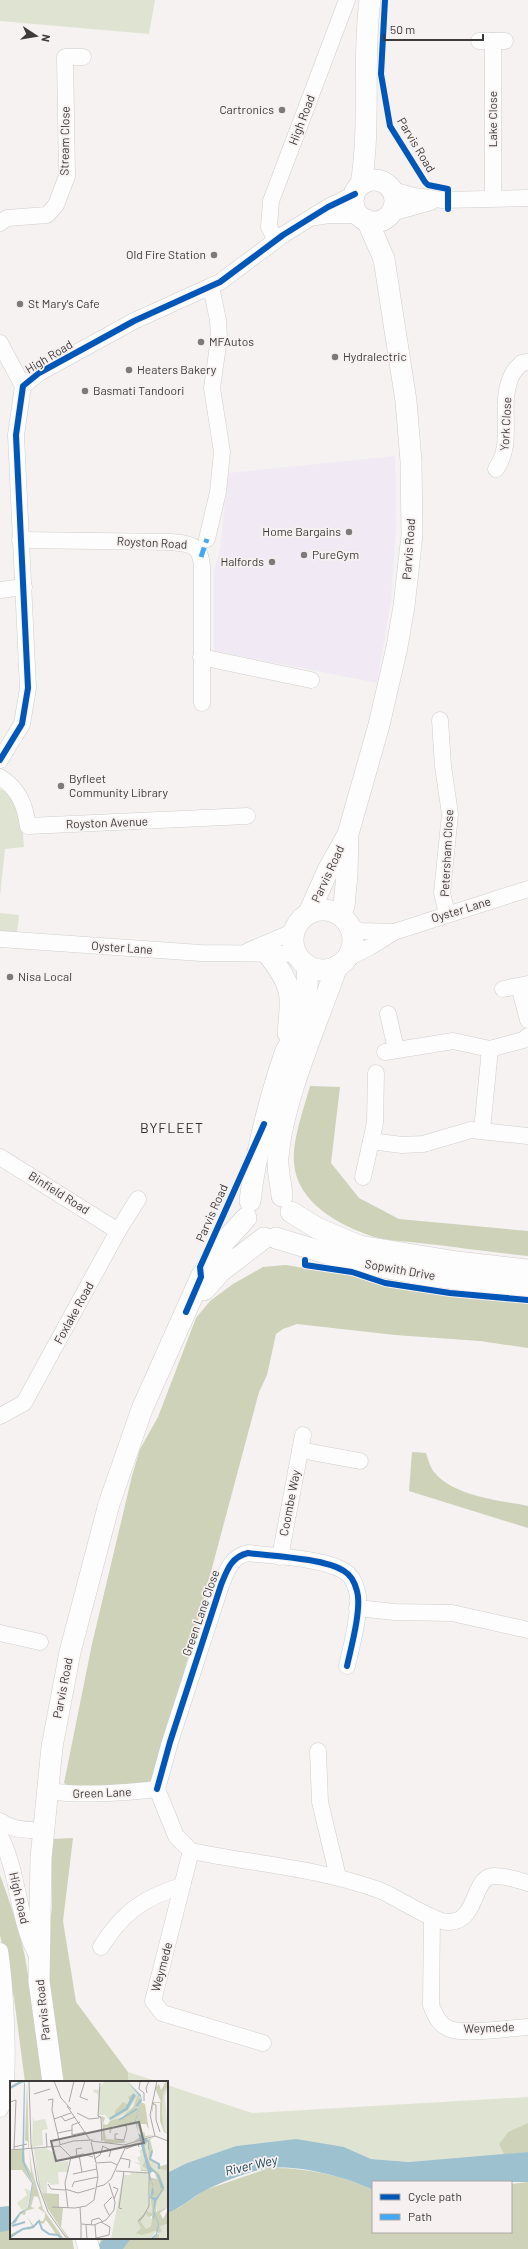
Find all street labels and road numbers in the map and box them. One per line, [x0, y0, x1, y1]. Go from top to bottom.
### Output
street label: Lake Close [485, 91, 499, 147]
street label: High Road [285, 93, 317, 147]
street label: Stream Close [56, 106, 72, 176]
street label: Parvis Road [395, 115, 439, 174]
street label: High Road [22, 337, 75, 376]
street label: York Close [497, 397, 513, 451]
street label: Parvis Road [399, 518, 417, 580]
street label: Royston Road [116, 533, 188, 551]
street label: Petersham Close [437, 809, 455, 897]
street label: Royston Avenue [66, 814, 148, 830]
street label: Parvis Road [308, 843, 346, 904]
street label: Oyster Lane [429, 893, 492, 925]
street label: Oyster Lane [91, 938, 153, 956]
street label: Binfield Road [27, 1168, 93, 1216]
street label: Parvis Road [192, 1182, 230, 1243]
street label: Sopwith Drive [364, 1256, 437, 1282]
street label: Foxlake Road [50, 1279, 96, 1346]
street label: Coombe Way [276, 1468, 302, 1537]
street label: Green Lane Close [179, 1568, 221, 1658]
street label: Parvis Road [49, 1656, 75, 1719]
street label: Green Lane [72, 1784, 132, 1800]
street label: High Road [7, 1871, 33, 1925]
street label: Weymede [148, 1940, 174, 1993]
street label: Parvis Road [32, 1979, 52, 2041]
street label: Weymede [463, 2019, 515, 2035]

